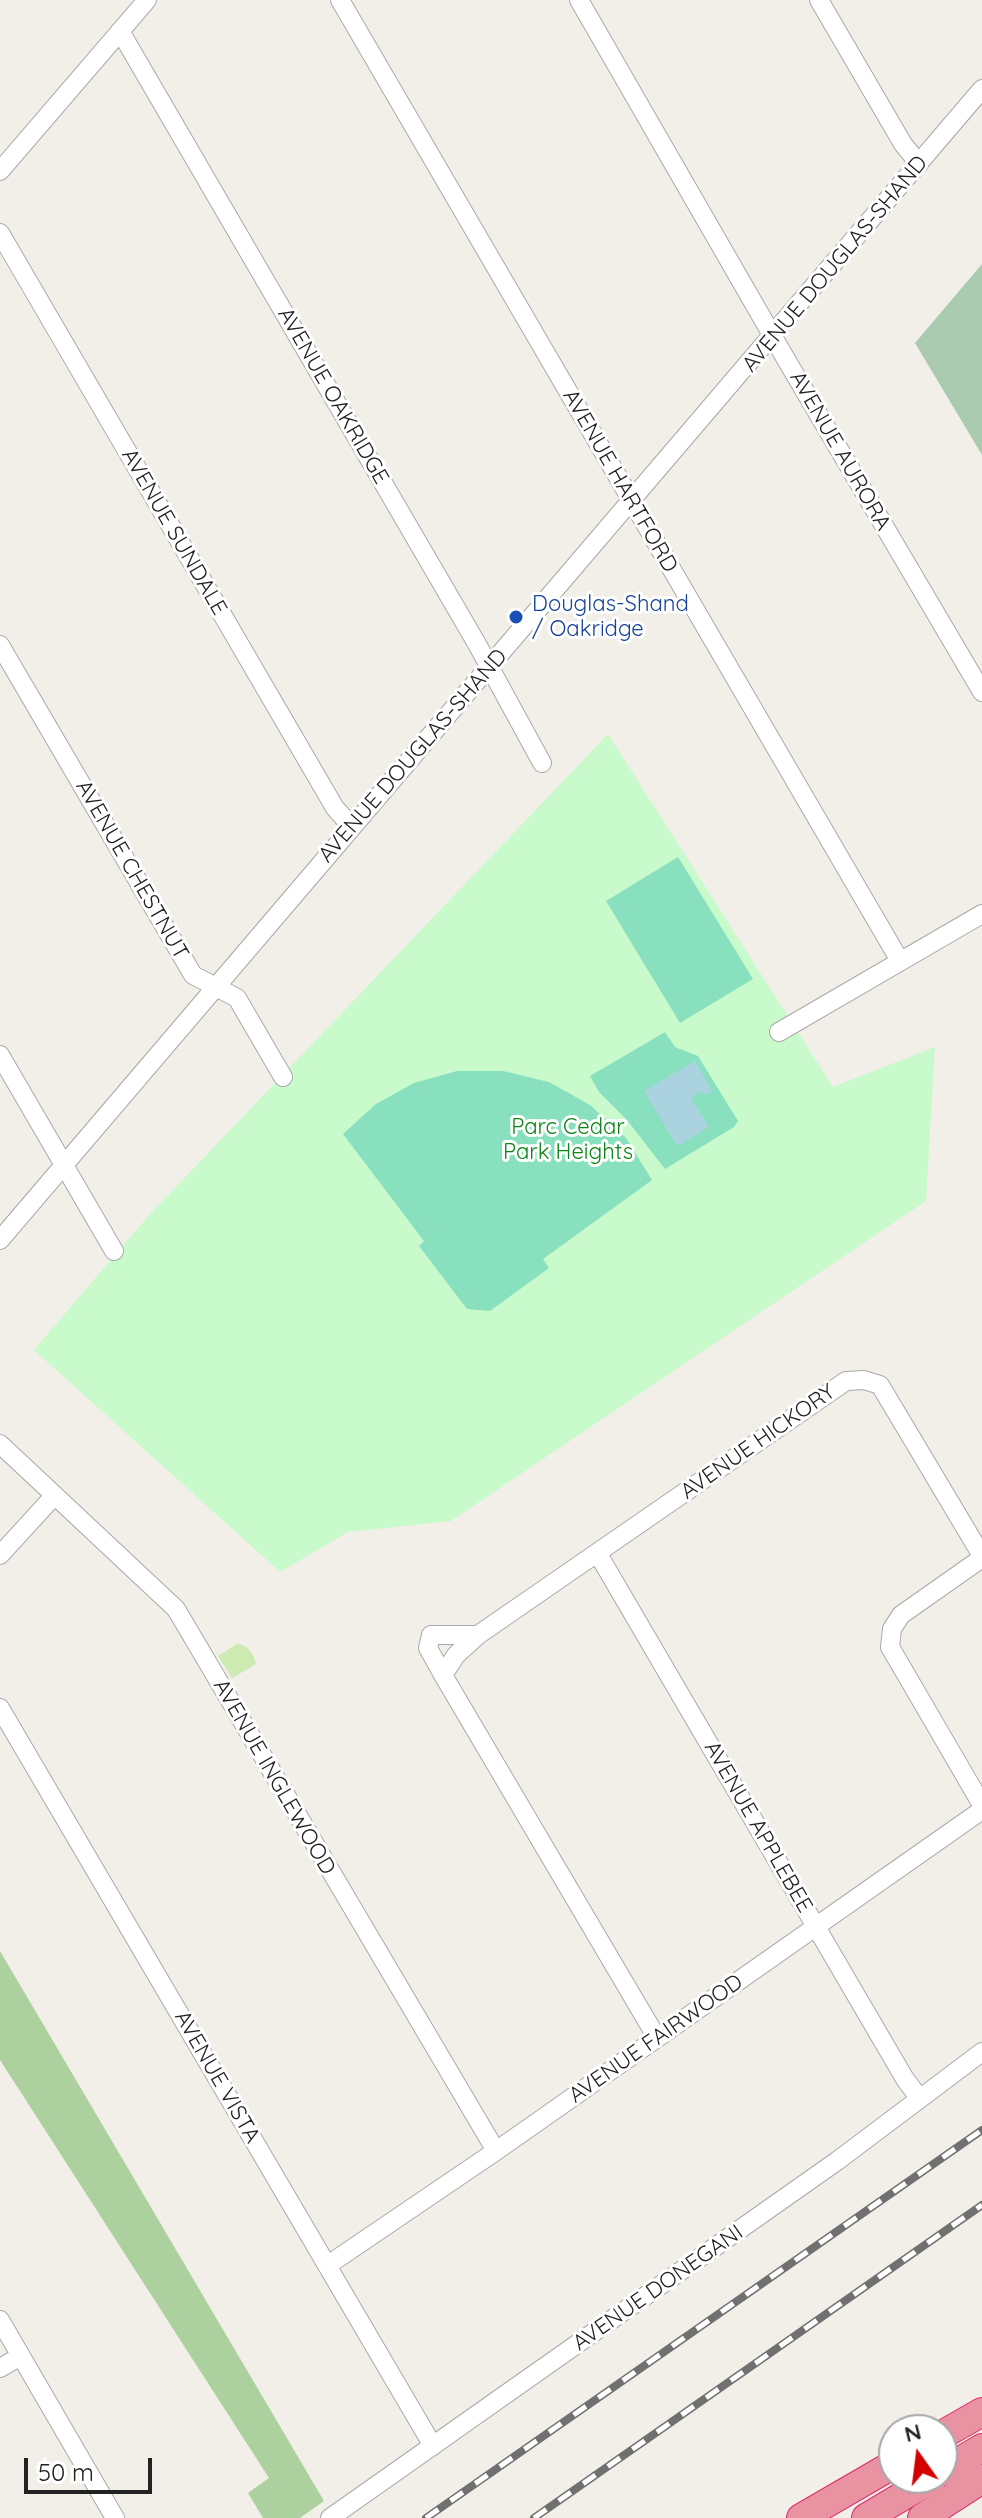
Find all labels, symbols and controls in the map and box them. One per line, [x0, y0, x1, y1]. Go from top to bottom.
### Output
street label: AVENUE DOUGLAS-SHAND [737, 150, 933, 378]
street label: AVENUE OAKRIDGE [272, 303, 394, 489]
street label: AVENUE AURORA [784, 367, 896, 535]
street label: AVENUE HARTFORD [557, 385, 683, 577]
street label: AVENUE SUNDALE [116, 444, 232, 620]
place label: Douglas-Shand / Oakridge [532, 591, 689, 642]
marker: Douglas-Shand / Oakridge [507, 608, 525, 626]
street label: AVENUE DOUGLAS-SHAND [313, 644, 513, 868]
street label: AVENUE CHESTNUT [70, 776, 194, 964]
park label: Parc Cedar Park Heights [503, 1114, 633, 1166]
street label: AVENUE HICKORY [676, 1379, 840, 1505]
street label: AVENUE INGLEWOOD [207, 1675, 341, 1879]
street label: AVENUE APPLEBEE [698, 1737, 818, 1917]
street label: AVENUE FAIRWOOD [564, 1969, 748, 2109]
street label: AVENUE VISTA [168, 2006, 266, 2148]
street label: AVENUE DONEGANI [568, 2219, 748, 2357]
north arrow [878, 2414, 958, 2494]
text: N [901, 2417, 924, 2448]
scale bar [28, 2442, 156, 2492]
text: 50 m [38, 2457, 94, 2487]

